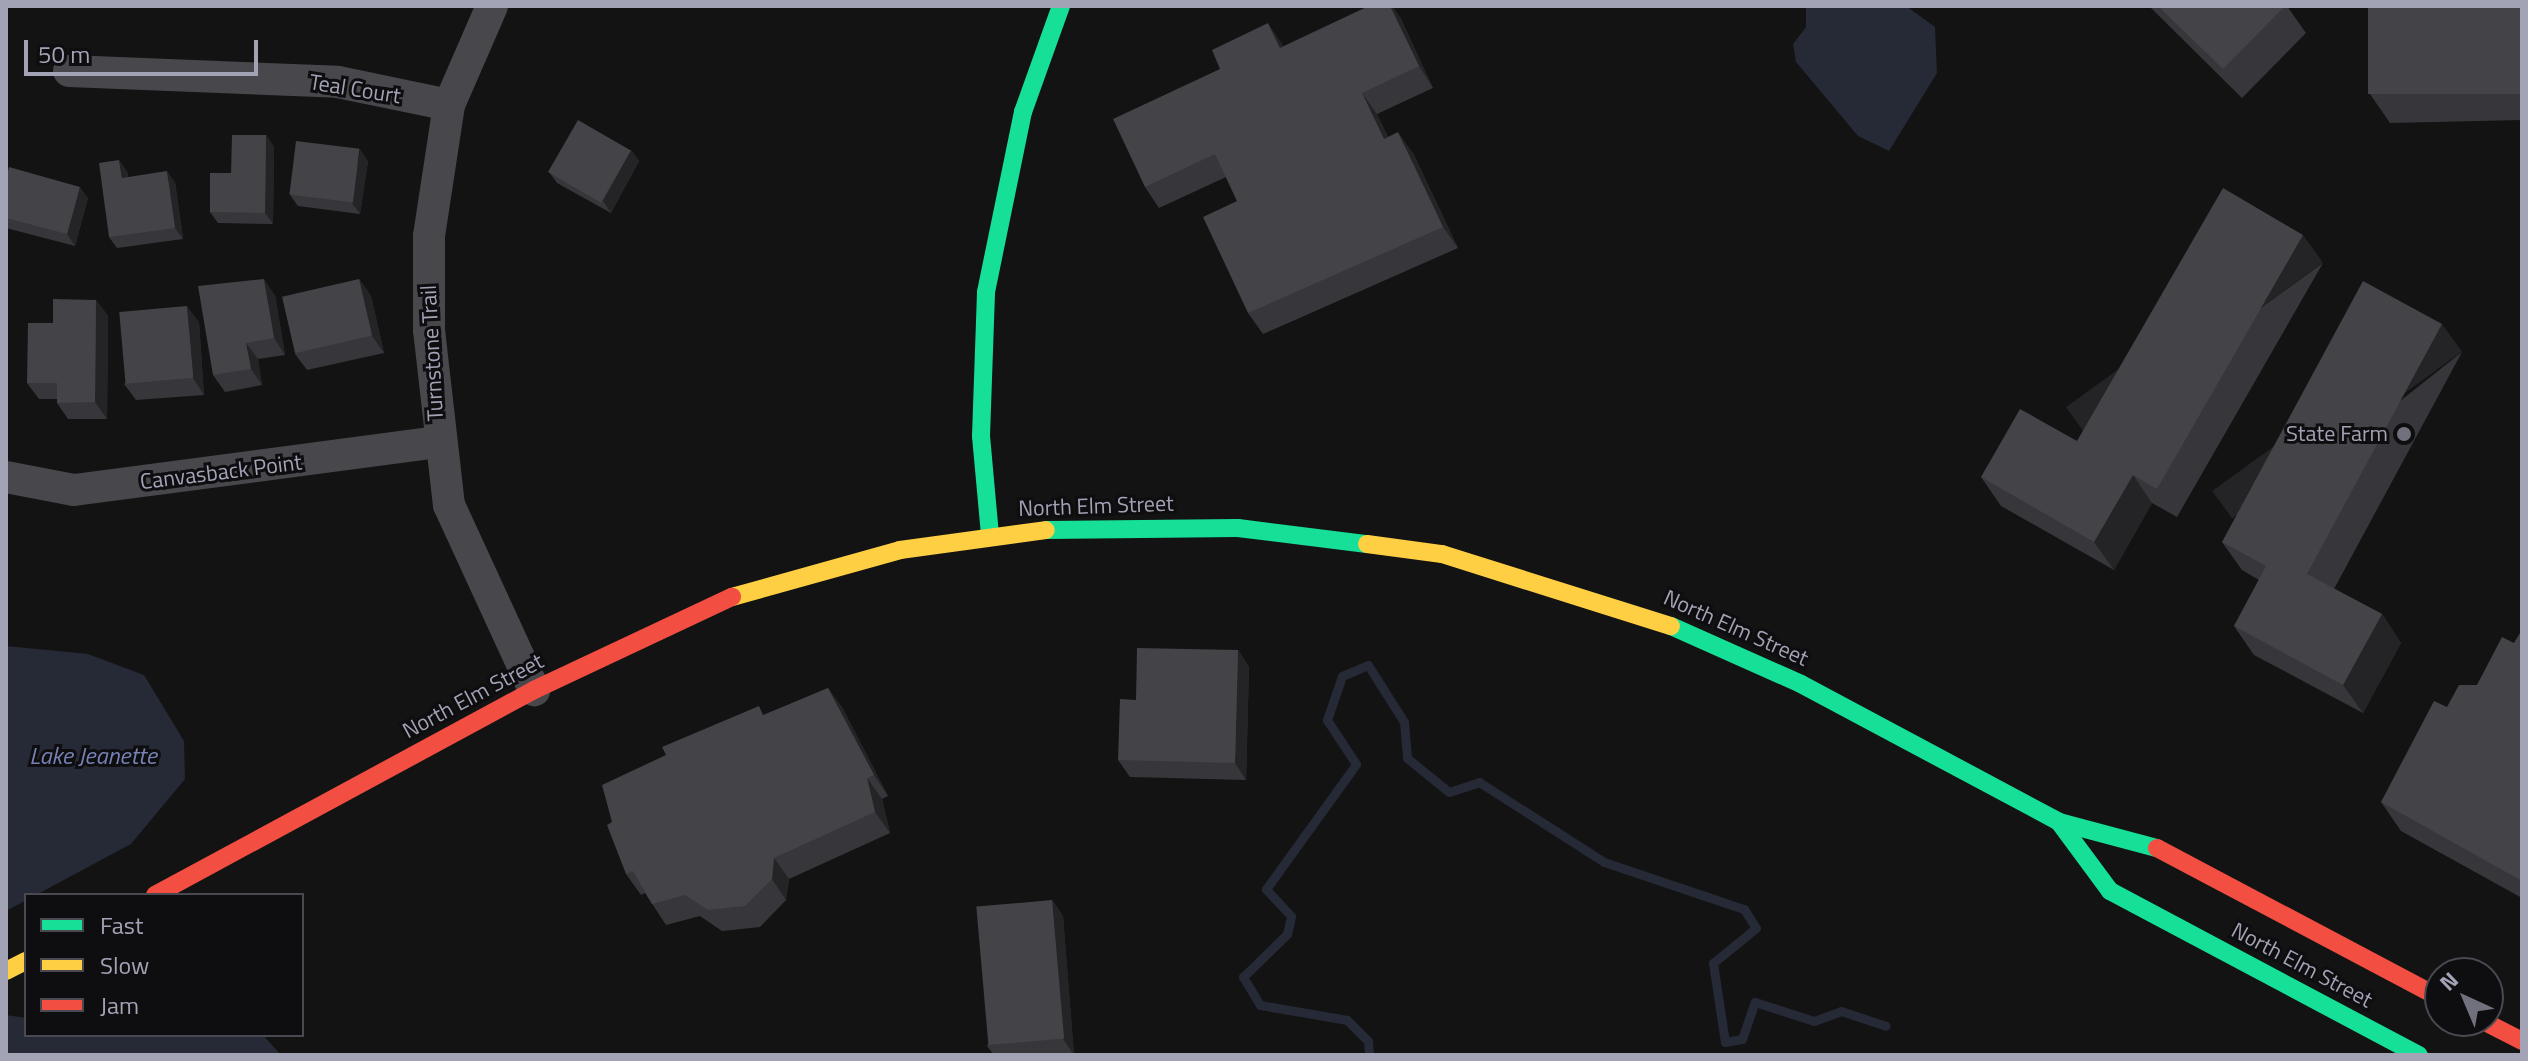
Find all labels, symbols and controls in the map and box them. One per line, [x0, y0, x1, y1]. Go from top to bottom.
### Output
scale bar [28, 24, 262, 74]
text: 50 m [38, 36, 90, 72]
street label: Teal Court [307, 69, 403, 109]
street label: Turnstone Trail [415, 284, 449, 422]
place label: State Farm [2286, 421, 2388, 447]
marker: State Farm [2395, 425, 2413, 443]
street label: Canvasback Point [139, 449, 303, 495]
street label: North Elm Street [1018, 490, 1174, 522]
street label: North Elm Street [1660, 584, 1812, 672]
street label: North Elm Street [398, 648, 548, 744]
water label: Lake Jeanette [29, 742, 157, 770]
legend [24, 893, 304, 1037]
text: Fast [100, 907, 143, 943]
street label: North Elm Street [2227, 917, 2377, 1013]
text: Slow [100, 947, 149, 983]
north arrow [2424, 957, 2504, 1037]
text: N [2431, 964, 2466, 999]
text: Jam [100, 987, 139, 1023]

